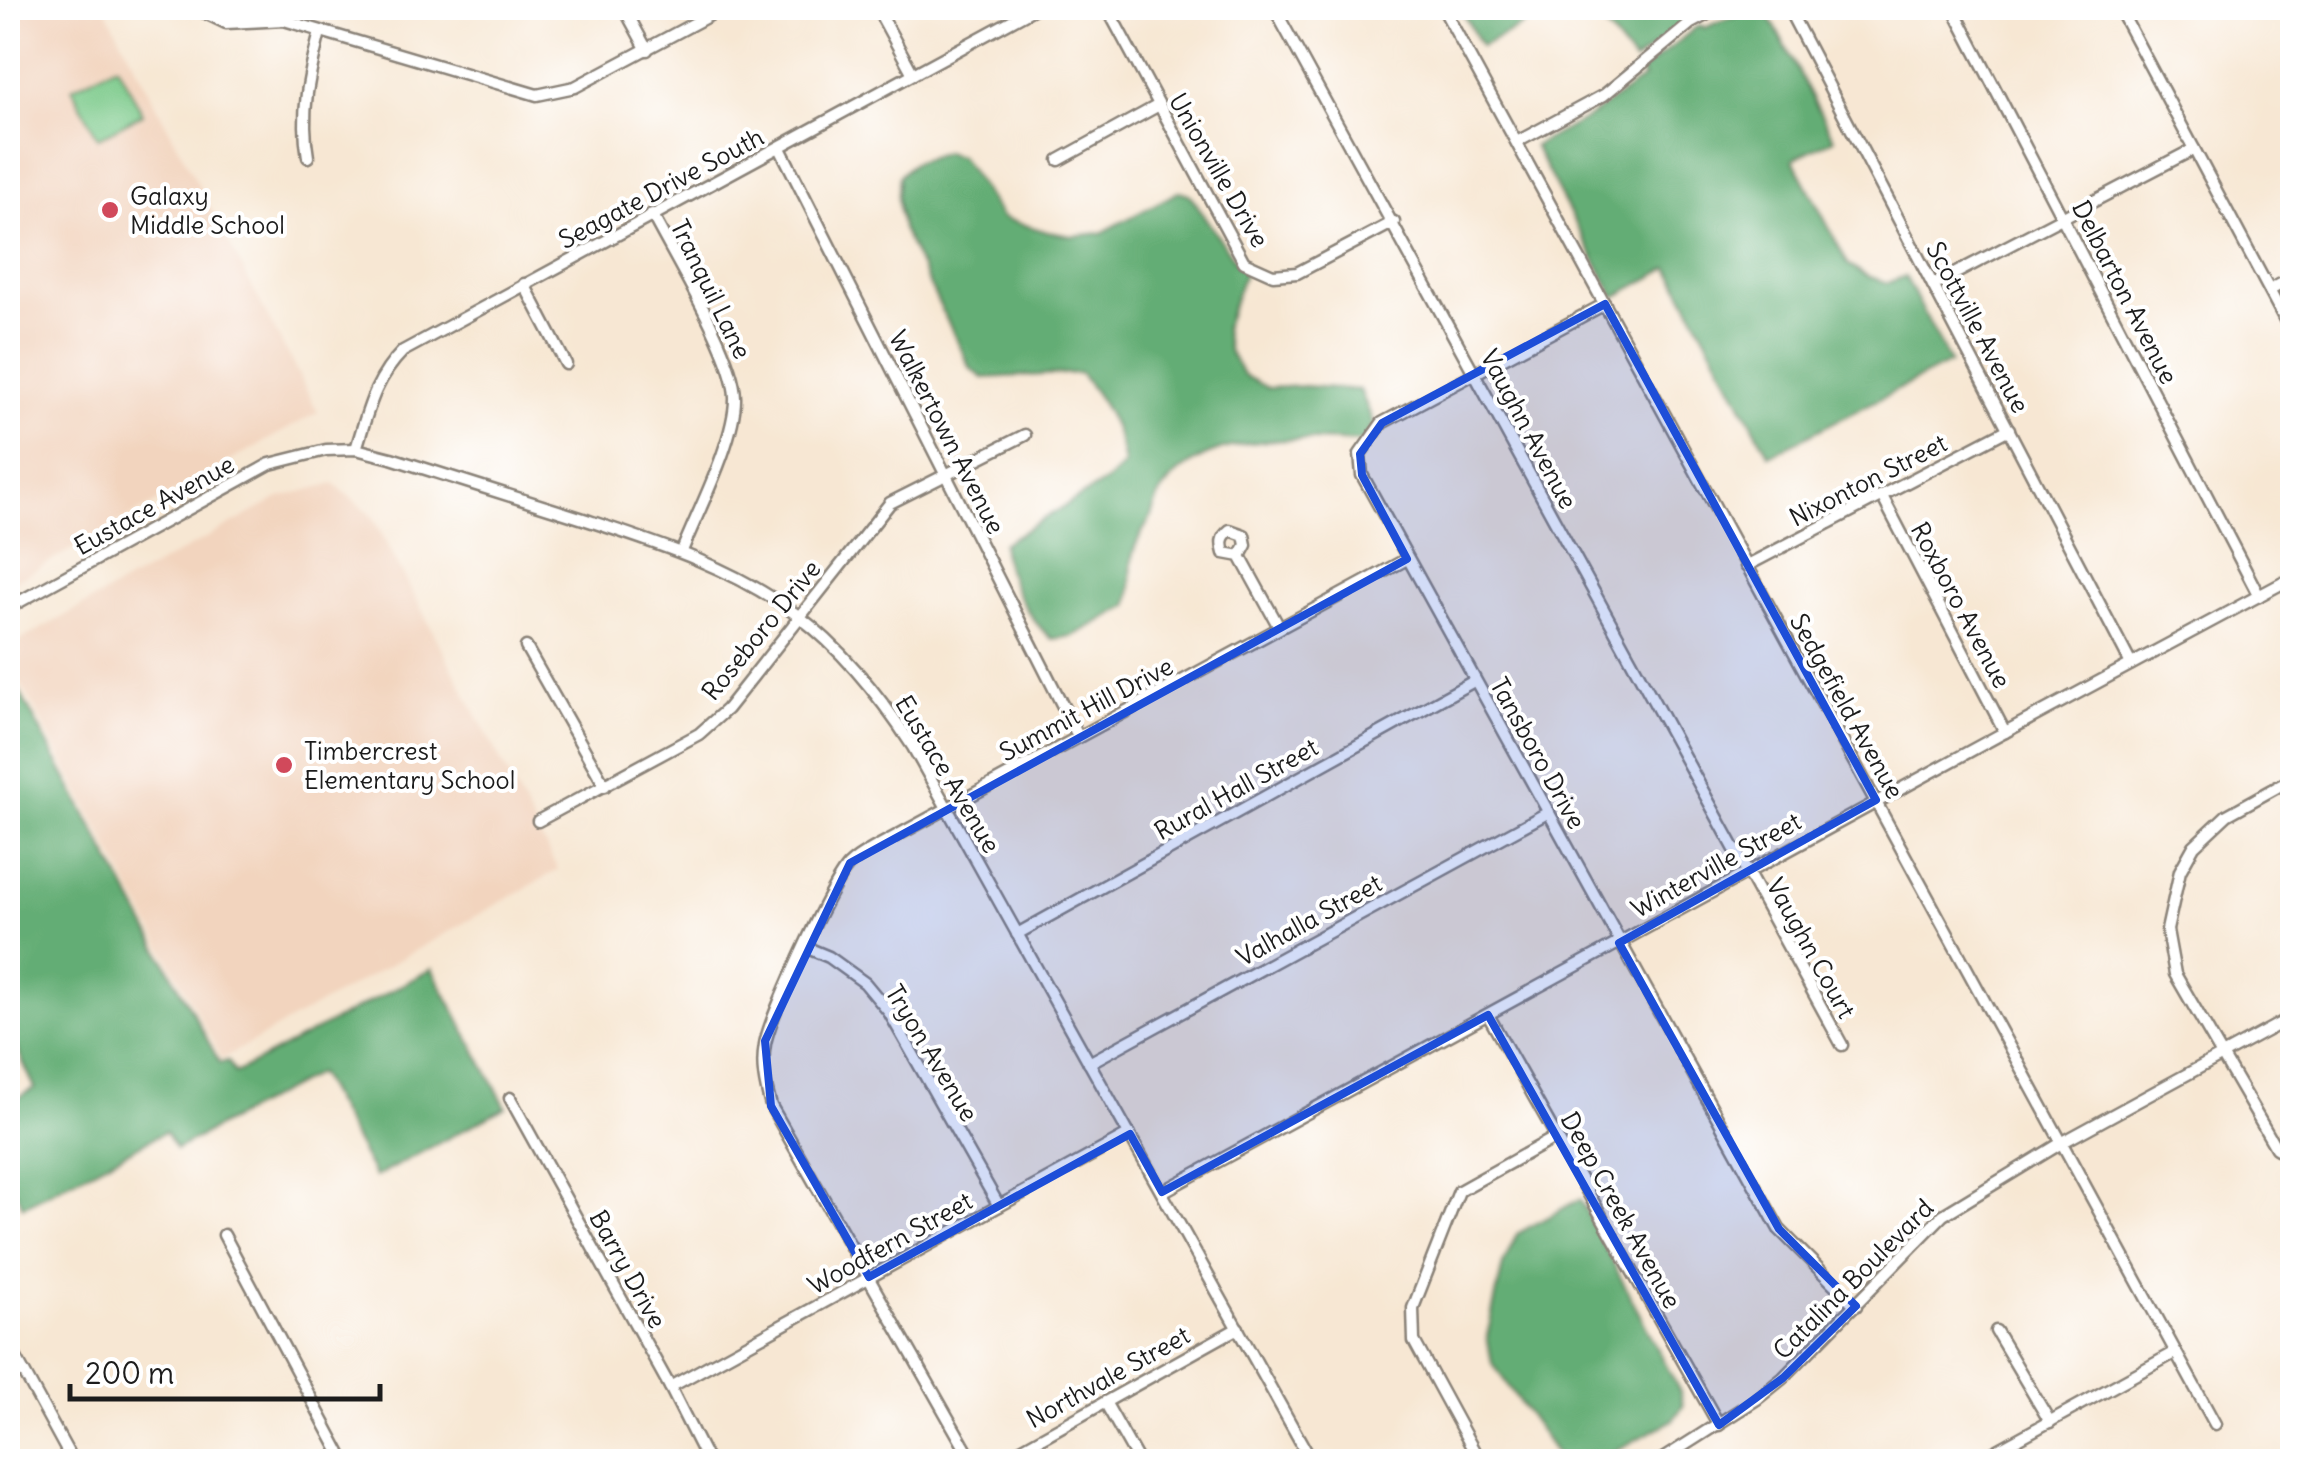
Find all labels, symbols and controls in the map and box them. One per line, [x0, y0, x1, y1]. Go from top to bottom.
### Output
street label: Unionville Drive [1162, 87, 1276, 253]
street label: Seagate Drive South [553, 120, 769, 256]
place label: Galaxy Middle School [130, 180, 285, 241]
street label: Delbarton Avenue [2065, 195, 2185, 389]
marker: Galaxy Middle School [99, 199, 121, 221]
street label: Tranquil Lane [663, 214, 759, 364]
street label: Scottville Avenue [1919, 236, 2037, 418]
street label: Walkertown Avenue [882, 325, 1012, 539]
street label: Vaughn Avenue [1474, 344, 1584, 514]
street label: Nixonton Street [1784, 427, 1952, 533]
street label: Eustace Avenue [68, 448, 240, 562]
street label: Roxboro Avenue [1904, 517, 2018, 693]
street label: Roseboro Drive [695, 553, 827, 707]
street label: Sedgefield Avenue [1783, 608, 1911, 804]
street label: Summit Hill Drive [994, 650, 1178, 768]
street label: Tansboro Drive [1483, 672, 1593, 834]
street label: Eustace Avenue [888, 689, 1008, 859]
street label: Rural Hall Street [1149, 731, 1323, 847]
place label: Timbercrest Elementary School [304, 735, 515, 796]
marker: Timbercrest Elementary School [273, 754, 295, 776]
street label: Winterville Street [1625, 805, 1807, 925]
street label: Valhalla Street [1231, 867, 1387, 973]
street label: Vaughn Court [1759, 872, 1863, 1024]
street label: Tryon Avenue [879, 979, 985, 1127]
street label: Deep Creek Avenue [1554, 1106, 1688, 1314]
street label: Woodfern Street [802, 1185, 978, 1301]
street label: Catalina Boulevard [1766, 1192, 1940, 1366]
street label: Barry Drive [582, 1204, 674, 1334]
street label: Northvale Street [1021, 1319, 1195, 1435]
scale bar [70, 1339, 380, 1401]
text: 200 m [85, 1354, 174, 1392]

